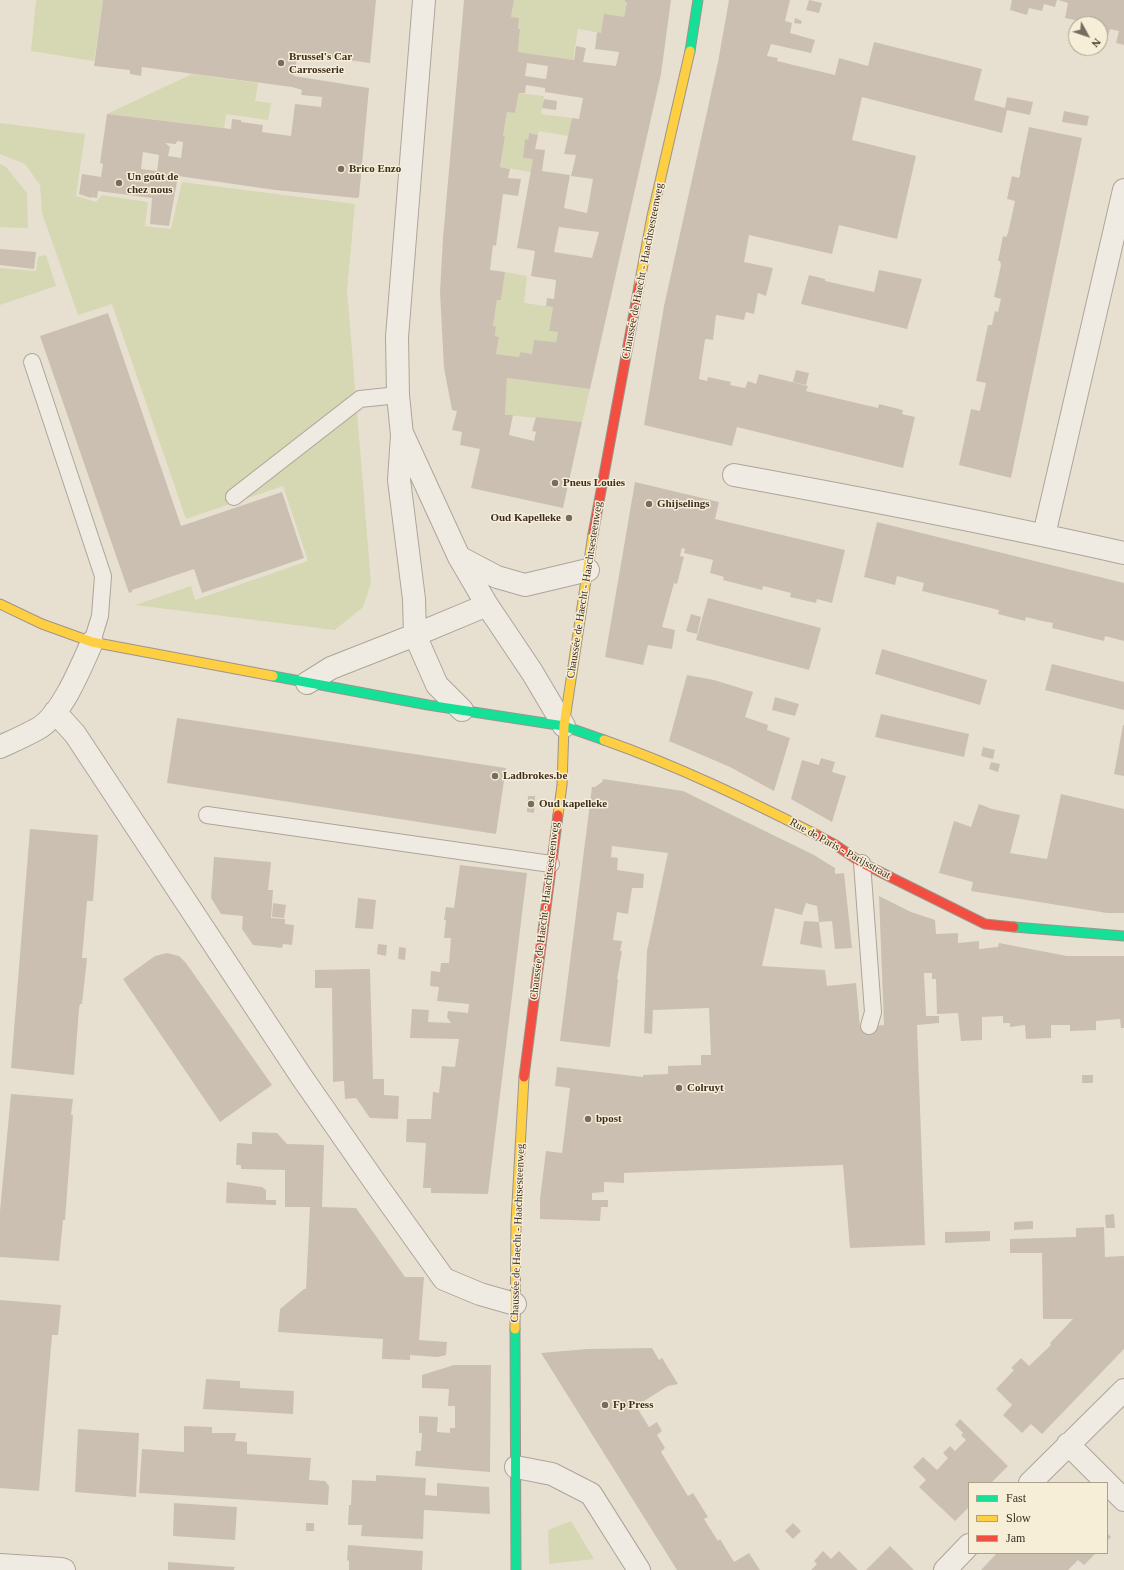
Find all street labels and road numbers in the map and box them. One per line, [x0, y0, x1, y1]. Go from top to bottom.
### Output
street label: Chaussée de Haecht - Haachtsesteenweg [619, 182, 667, 360]
street label: Chaussée de Haecht - Haachtsesteenweg [564, 501, 606, 679]
street label: Rue de Paris - Parijsstraat [787, 816, 893, 882]
street label: Chaussée de Haecht - Haachtsesteenweg [528, 821, 562, 1001]
street label: Chaussée de Haecht - Haachtsesteenweg [508, 1143, 528, 1323]

